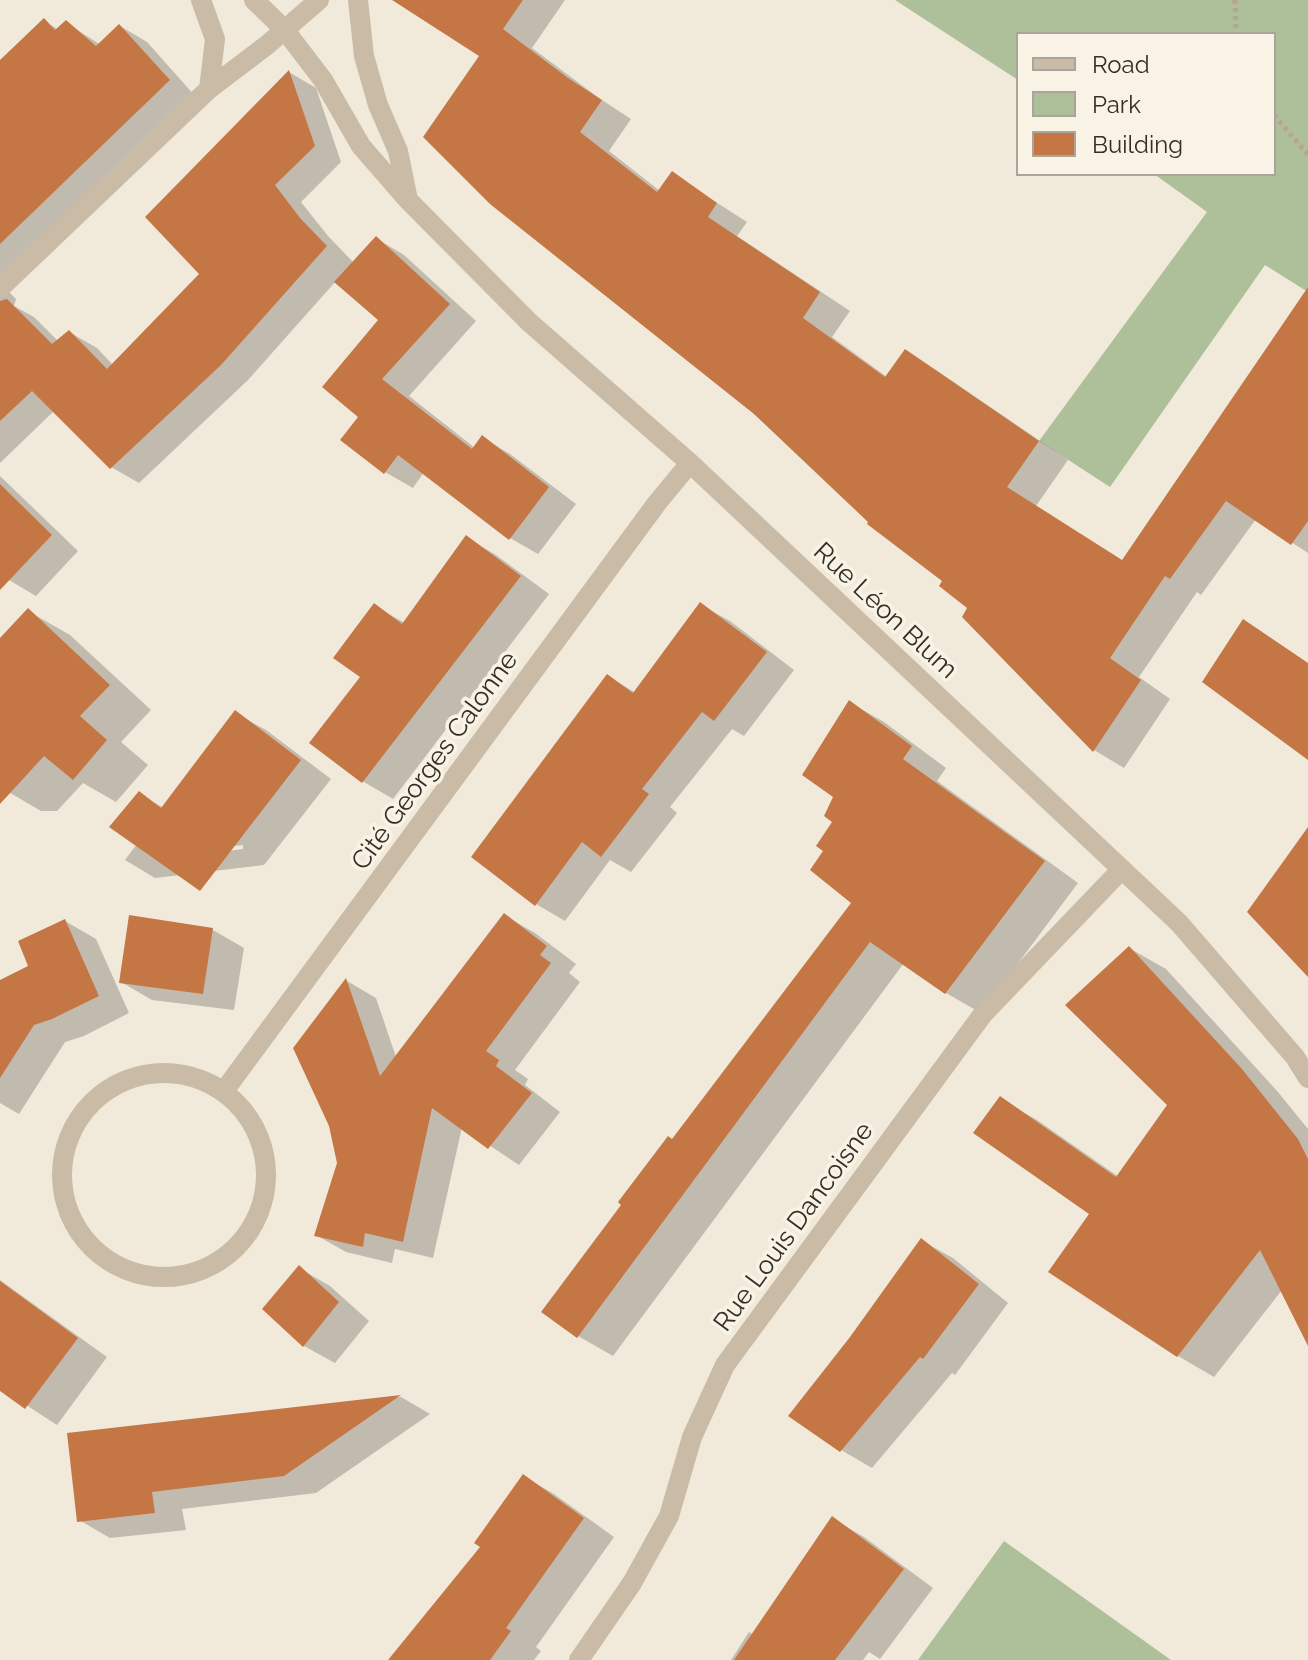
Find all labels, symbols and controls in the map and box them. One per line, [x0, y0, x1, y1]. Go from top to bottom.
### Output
legend [1016, 32, 1276, 176]
text: Road [1092, 50, 1150, 79]
text: Park [1092, 90, 1141, 119]
text: Building [1092, 130, 1183, 159]
street label: Rue Léon Blum [807, 536, 963, 686]
street label: Cité Georges Calonne [345, 646, 525, 876]
street label: Rue Louis Dancoisne [708, 1116, 880, 1338]

